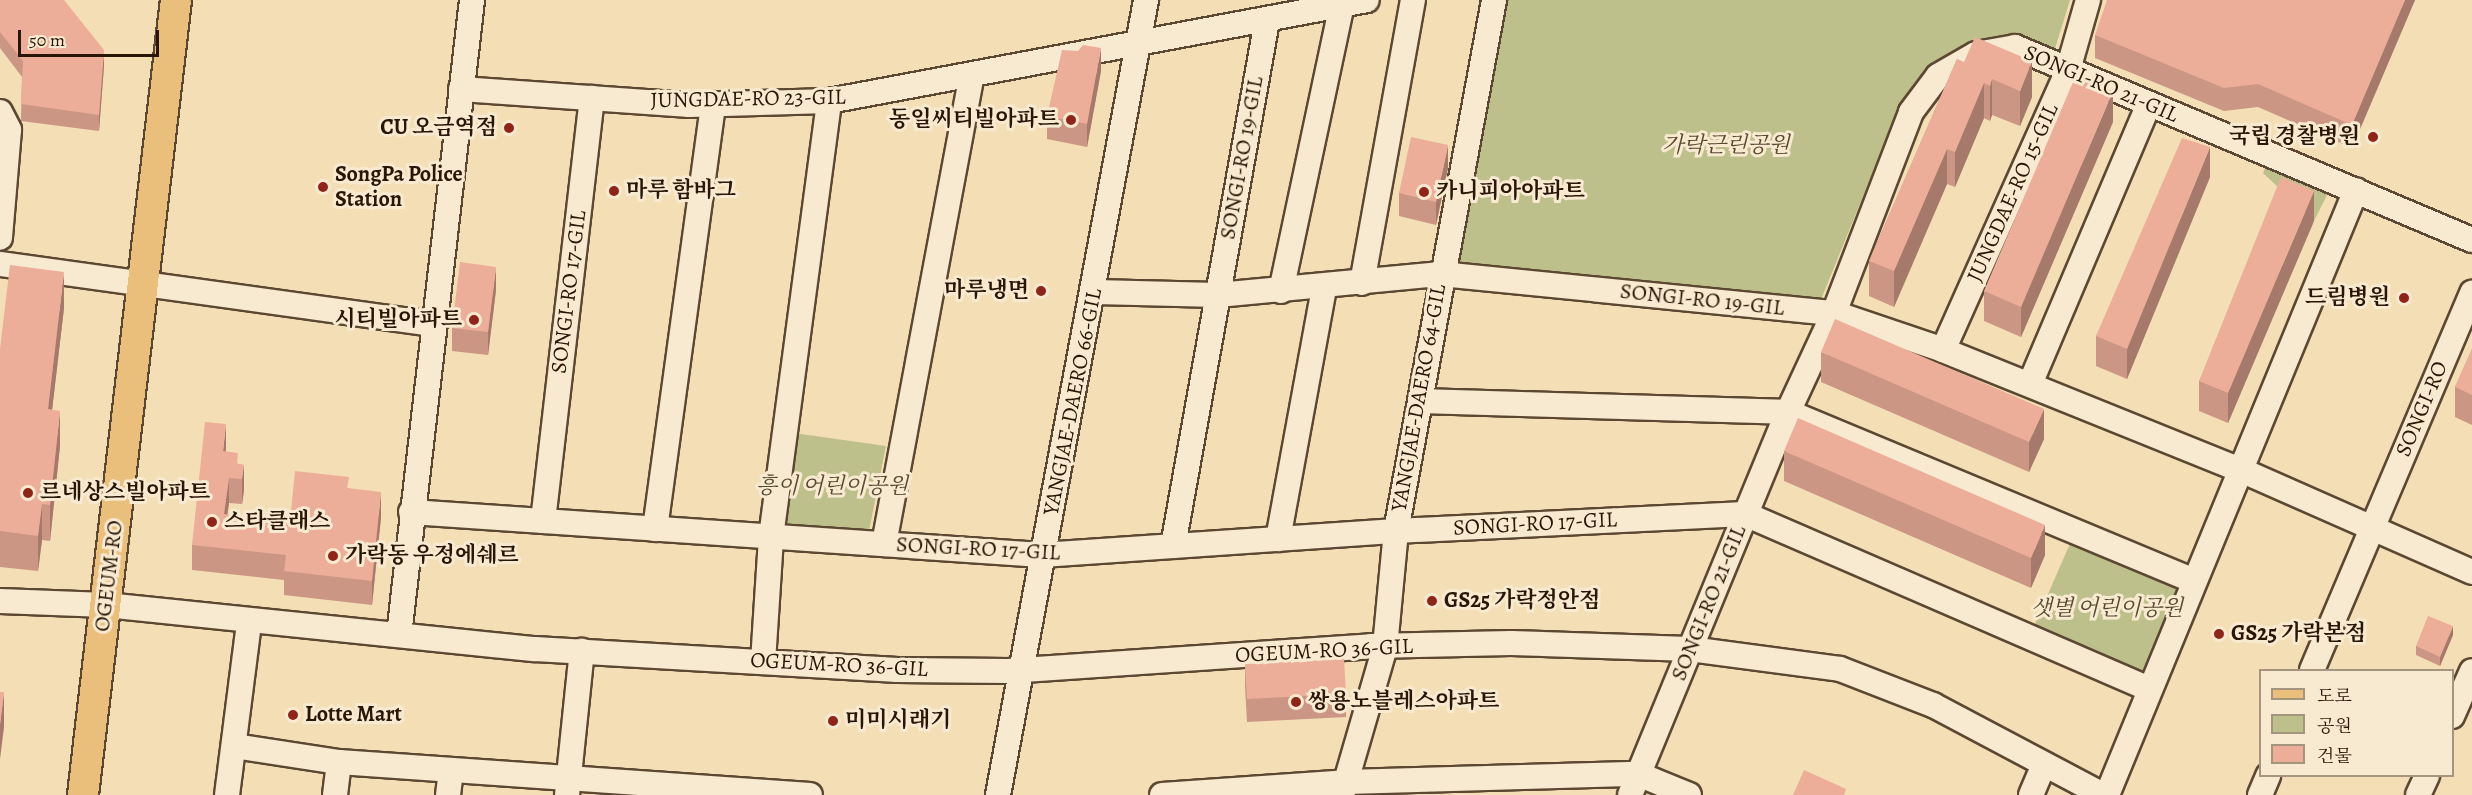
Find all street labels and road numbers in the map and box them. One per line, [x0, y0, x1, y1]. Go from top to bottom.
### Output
street label: SONGI-RO 21-GIL [2020, 40, 2182, 128]
street label: SONGI-RO 19-GIL [1215, 75, 1269, 241]
street label: JUNGDAE-RO 23-GIL [650, 84, 846, 114]
street label: JUNGDAE-RO 15-GIL [1962, 100, 2064, 286]
street label: SONGI-RO 17-GIL [546, 209, 592, 375]
street label: SONGI-RO 19-GIL [1619, 278, 1785, 322]
street label: YANGJAE-DAERO 64-GIL [1386, 282, 1452, 514]
street label: YANGJAE-DAERO 66-GIL [1038, 286, 1108, 518]
street label: SONGI-RO [2390, 357, 2454, 461]
street label: SONGI-RO 17-GIL [1452, 507, 1618, 541]
street label: OGEUM-RO [89, 519, 129, 633]
street label: SONGI-RO 21-GIL [1666, 521, 1752, 685]
street label: SONGI-RO 17-GIL [895, 532, 1061, 566]
street label: OGEUM-RO 36-GIL [1235, 633, 1413, 669]
street label: OGEUM-RO 36-GIL [750, 647, 928, 683]

